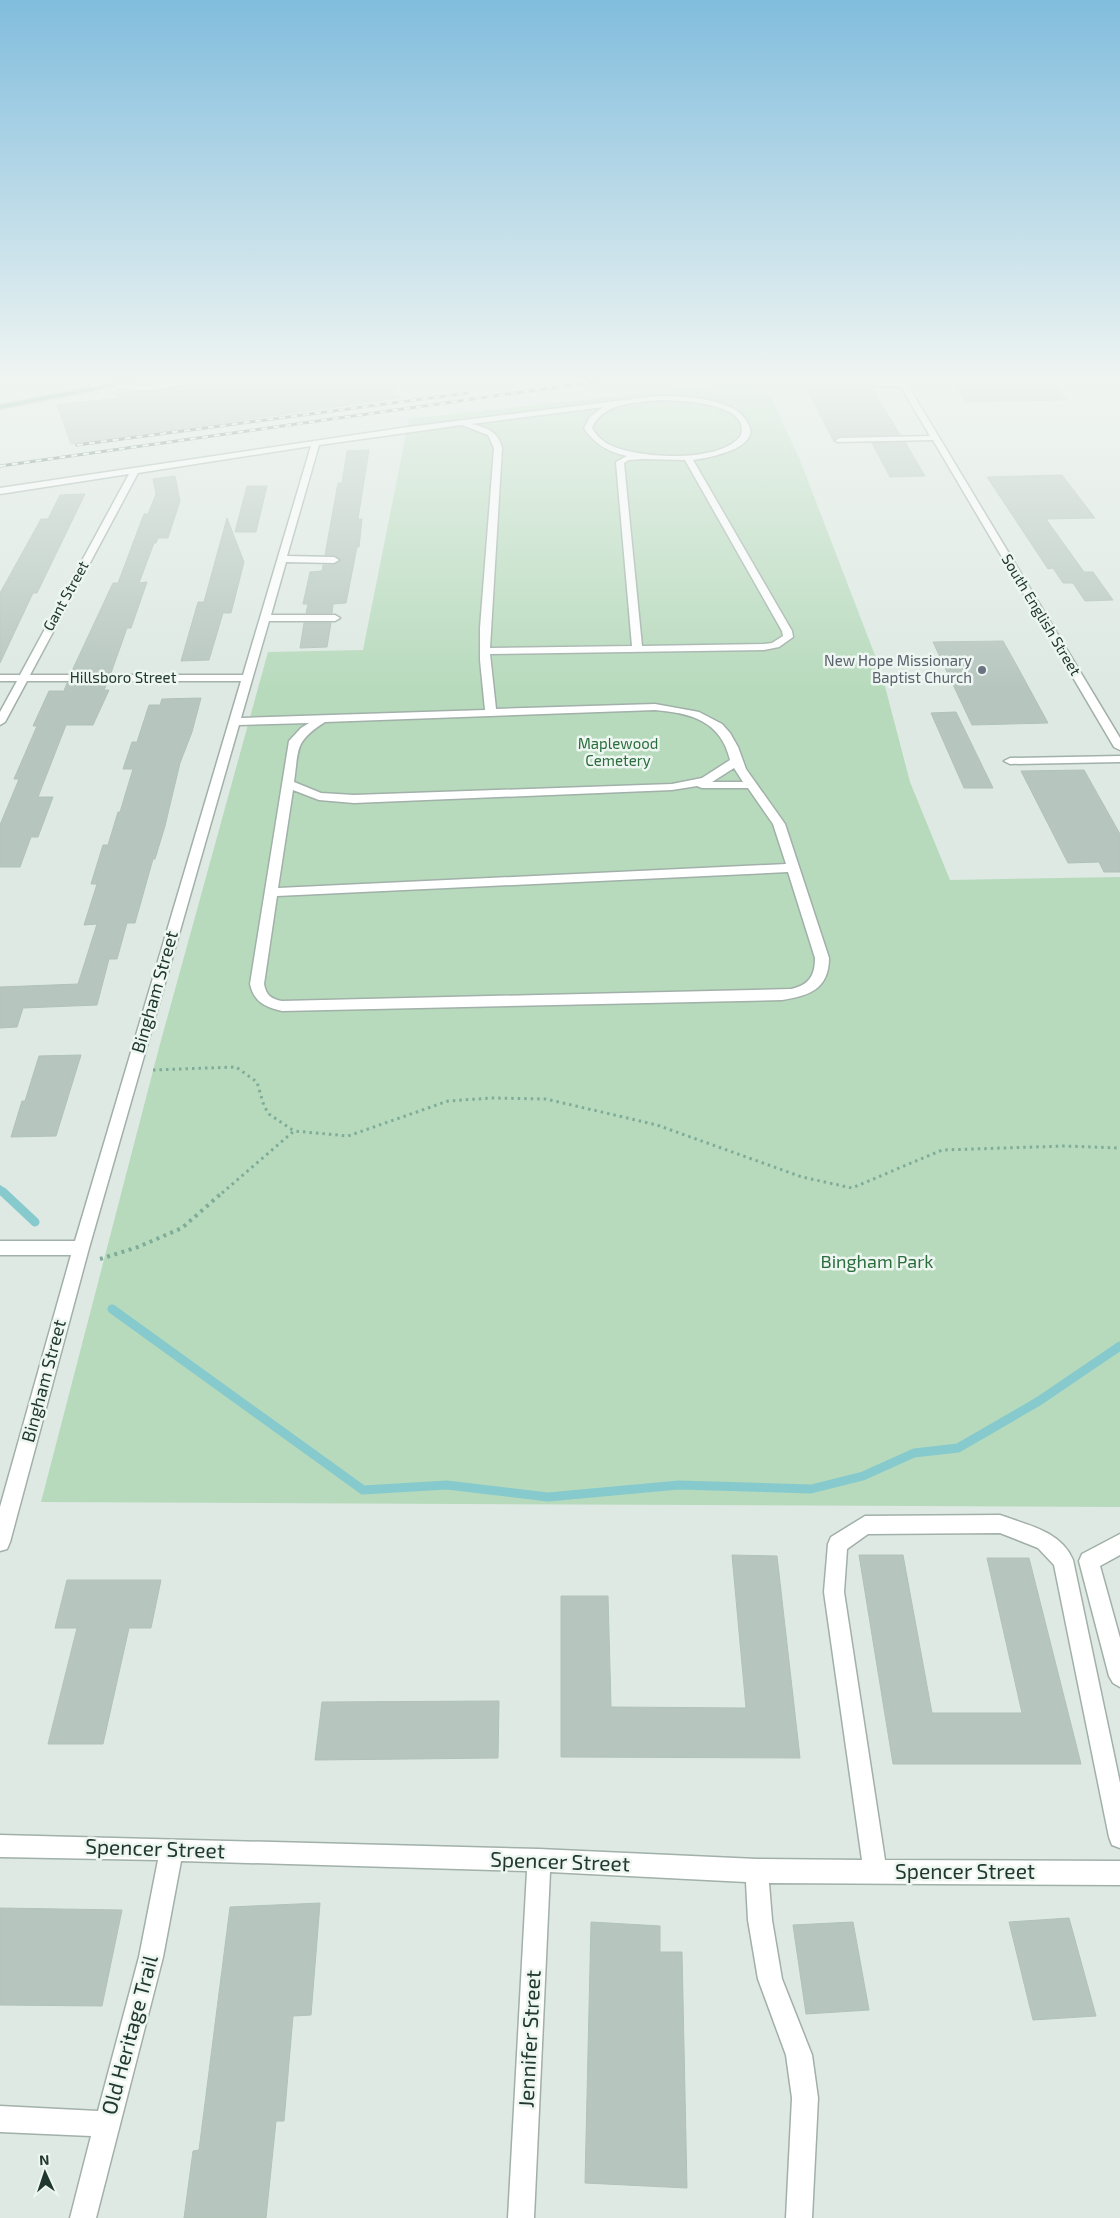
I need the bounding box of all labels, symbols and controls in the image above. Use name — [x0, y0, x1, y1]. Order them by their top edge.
street label: South English Street — [999, 551, 1085, 679]
street label: Gant Street — [39, 557, 92, 634]
place label: New Hope Missionary Baptist Church — [824, 651, 972, 686]
marker: New Hope Missionary Baptist Church — [976, 664, 988, 676]
street label: Hillsboro Street — [70, 668, 177, 686]
park label: Maplewood Cemetery — [578, 734, 658, 769]
street label: Bingham Street — [126, 928, 182, 1055]
park label: Bingham Park — [820, 1250, 934, 1272]
street label: Bingham Street — [16, 1317, 70, 1445]
street label: Spencer Street — [85, 1833, 225, 1862]
street label: Spencer Street — [490, 1846, 630, 1875]
street label: Spencer Street — [895, 1858, 1035, 1883]
street label: Old Heritage Trail — [95, 1951, 162, 2117]
street label: Jennifer Street — [512, 1969, 545, 2109]
north arrow — [20, 2148, 70, 2198]
text: N — [39, 2151, 50, 2168]

